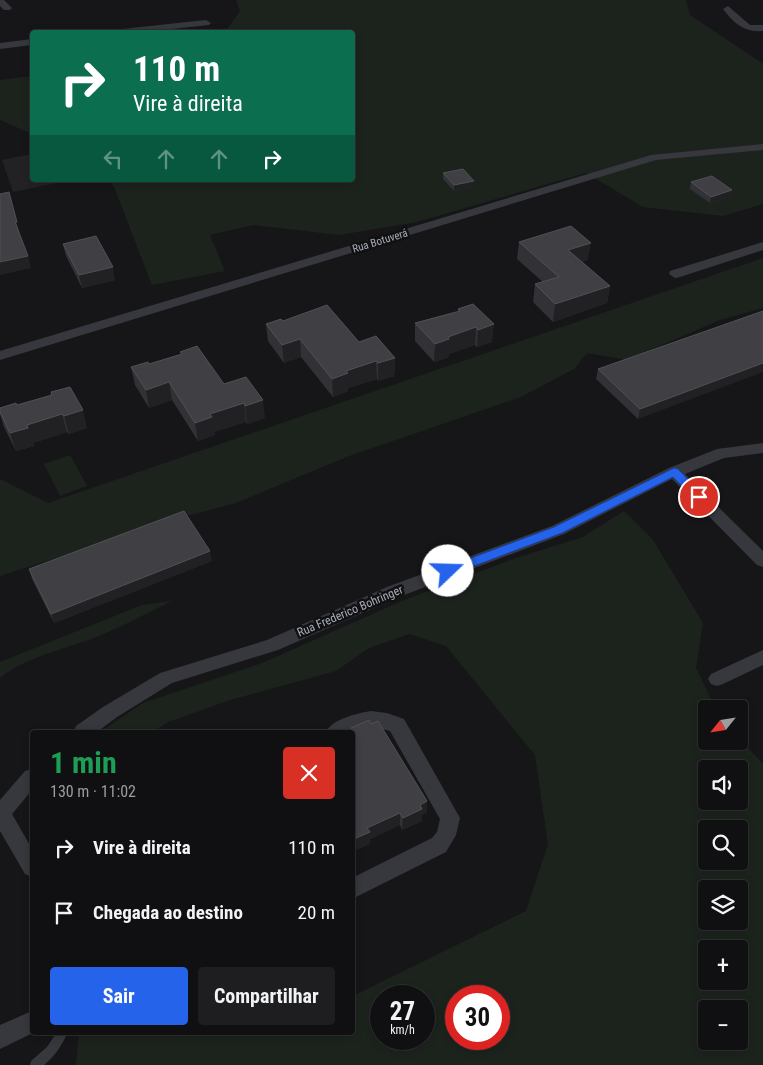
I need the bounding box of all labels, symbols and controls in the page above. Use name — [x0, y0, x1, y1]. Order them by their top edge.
text: 110 m — [133, 49, 220, 90]
icon: right — [50, 50, 115, 115]
text: Vire à direita — [133, 91, 243, 116]
icon: left — [99, 145, 127, 173]
icon: ahead — [152, 145, 180, 173]
icon: ahead — [205, 145, 233, 173]
icon: right — [258, 145, 286, 173]
street label: Rua Botuverá — [351, 226, 409, 256]
pin — [678, 476, 720, 518]
icon: arrive — [685, 483, 713, 511]
position arrow — [421, 544, 473, 596]
street label: Rua Frederico Bohringer — [295, 582, 405, 640]
north arrow — [698, 700, 748, 750]
map controls — [698, 700, 748, 1050]
text: 1 min — [50, 745, 117, 780]
button: close — [283, 747, 335, 799]
button: sound — [698, 760, 748, 810]
text: 130 m · 11:02 — [50, 782, 136, 801]
button: search — [698, 820, 748, 870]
icon: right — [50, 834, 78, 862]
text: Vire à direita — [93, 836, 191, 859]
text: 110 m — [288, 836, 335, 859]
button: layers — [698, 880, 748, 930]
icon: arrive — [50, 899, 78, 927]
text: Chegada ao destino — [93, 901, 243, 924]
text: 20 m — [298, 901, 335, 924]
button: + — [698, 940, 748, 990]
button: Sair — [50, 967, 188, 1025]
button: Compartilhar — [198, 967, 335, 1025]
speed limit sign: 30 — [445, 985, 510, 1050]
text: 27 — [390, 997, 415, 1026]
button: − — [698, 1000, 748, 1050]
text: km/h — [390, 1023, 415, 1037]

